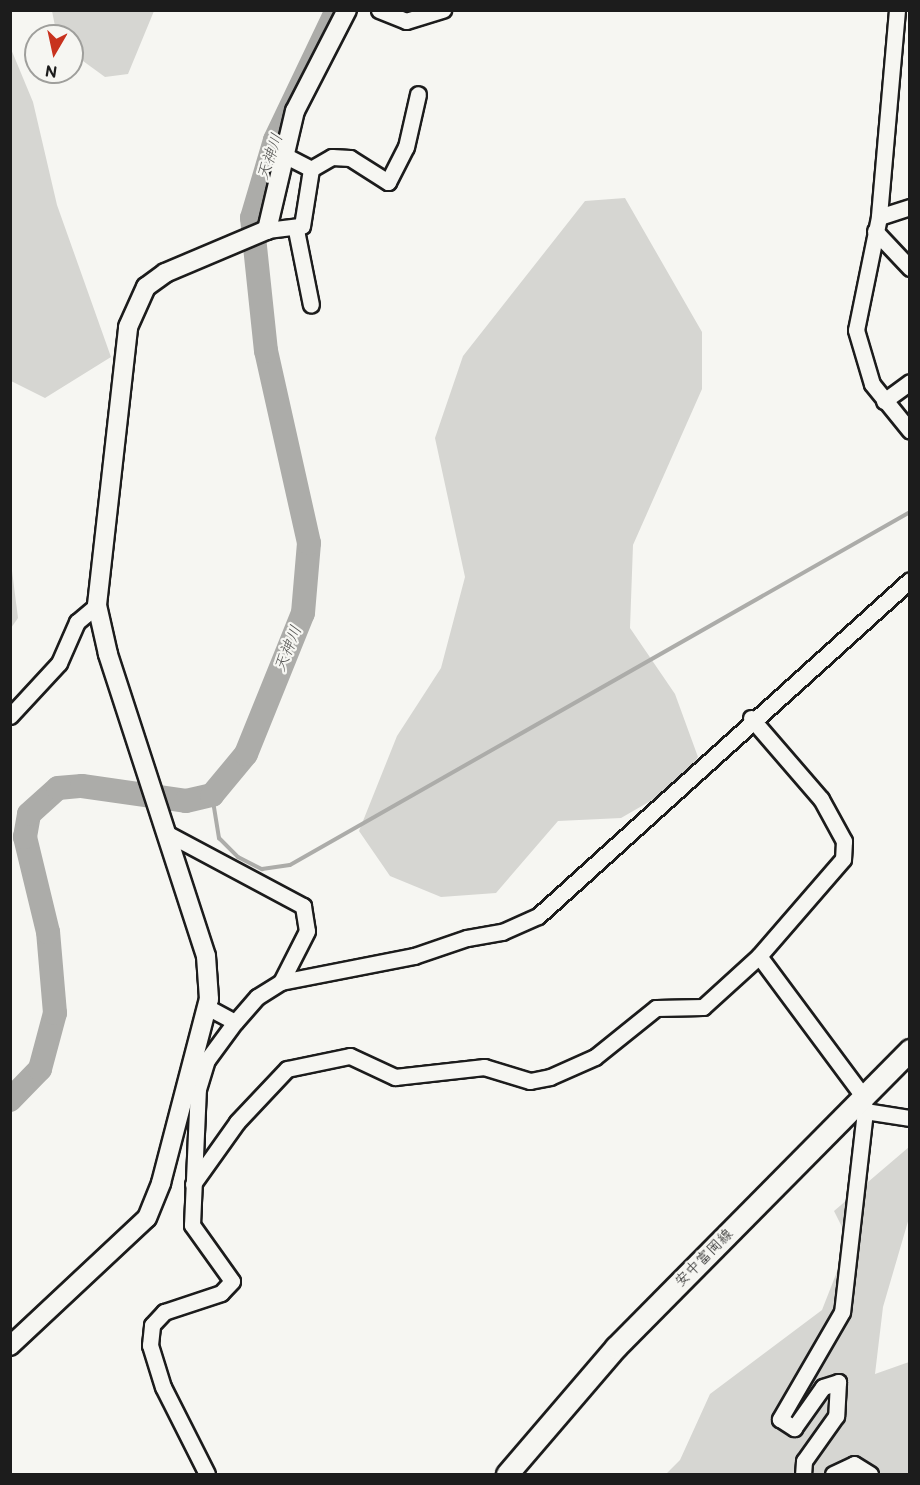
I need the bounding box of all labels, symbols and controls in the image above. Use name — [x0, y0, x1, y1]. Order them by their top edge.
north arrow — [24, 24, 84, 84]
text: N — [44, 60, 59, 81]
water label: 天神川 — [254, 131, 288, 183]
water label: 天神川 — [271, 623, 307, 675]
street label: 安中富岡線 — [671, 1225, 737, 1291]

